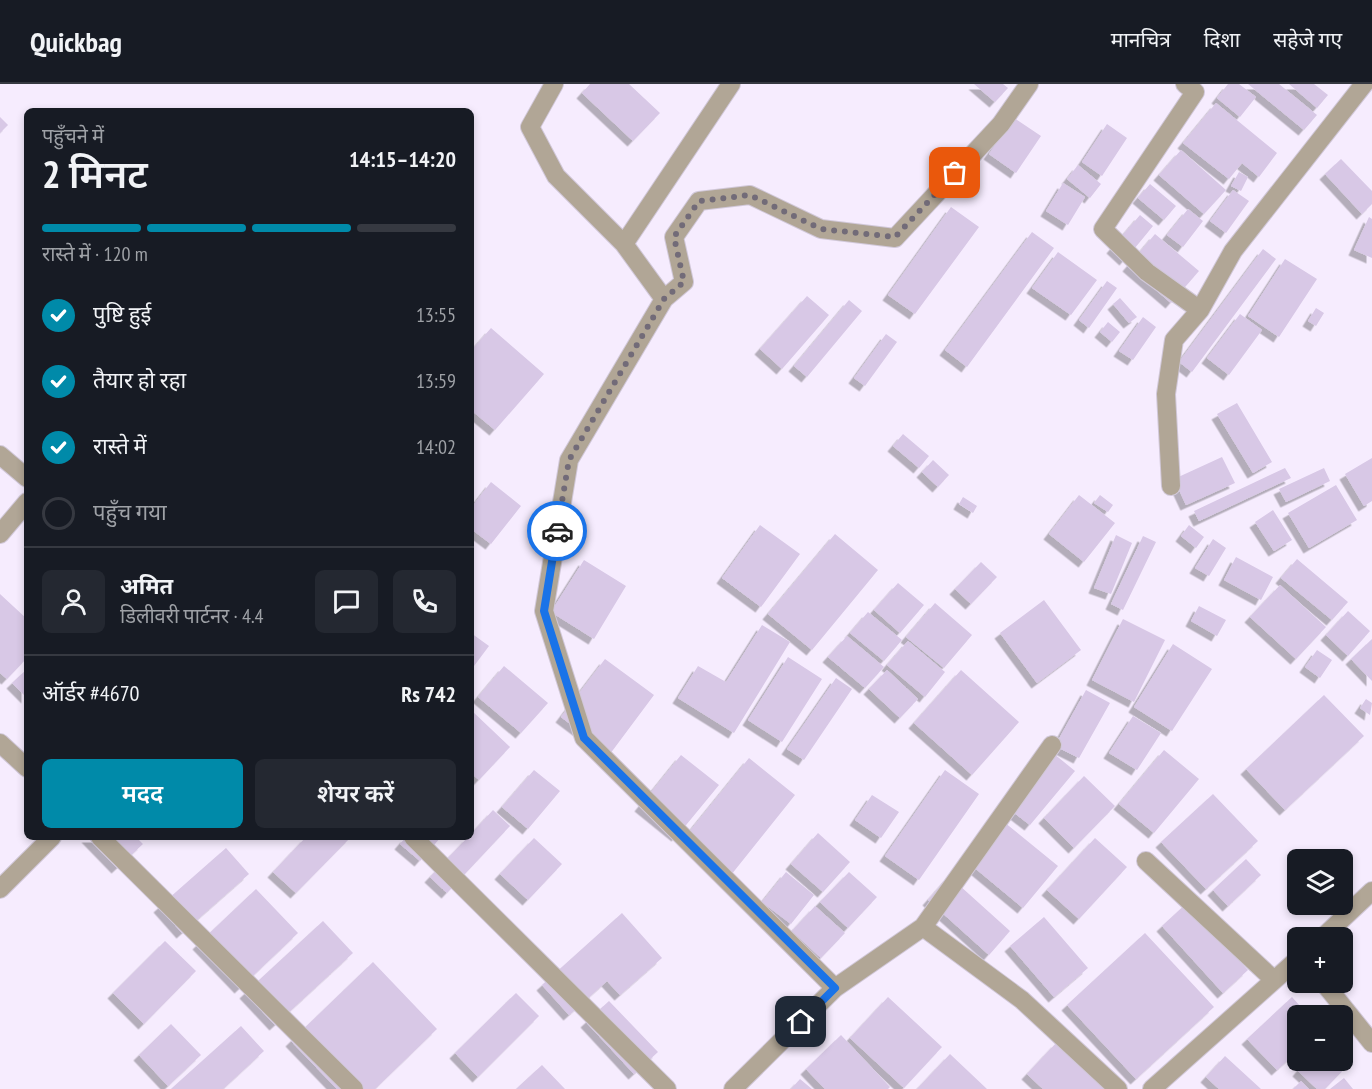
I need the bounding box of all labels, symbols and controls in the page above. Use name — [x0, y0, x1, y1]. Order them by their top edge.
text: Quickbag — [30, 23, 122, 60]
text: मानचित्र — [1111, 26, 1171, 53]
text: दिशा — [1204, 26, 1240, 53]
text: सहेजे गए — [1273, 26, 1342, 53]
text: पहुँचने में — [42, 123, 104, 149]
text: 14:15–14:20 — [349, 145, 456, 173]
pin — [929, 147, 980, 198]
text: 2 मिनट — [42, 148, 148, 199]
icon: bag — [938, 156, 971, 189]
text: रास्ते में · 120 m — [42, 241, 148, 267]
icon: check — [42, 299, 75, 332]
text: पुष्टि हुई — [93, 300, 151, 328]
text: 13:55 — [416, 302, 456, 328]
icon: check — [42, 365, 75, 398]
text: तैयार हो रहा — [93, 366, 186, 394]
text: 13:59 — [416, 368, 456, 394]
icon: check — [42, 431, 75, 464]
text: रास्ते में — [93, 432, 147, 460]
text: 14:02 — [416, 434, 456, 460]
text: पहुँच गया — [93, 498, 167, 526]
courier — [527, 501, 587, 561]
icon: car — [541, 515, 574, 548]
button: person — [42, 570, 105, 633]
button: chat — [315, 570, 378, 633]
button: phone — [393, 570, 456, 633]
text: अमित — [120, 572, 173, 600]
text: डिलीवरी पार्टनर · 4.4 — [120, 603, 264, 629]
text: ऑर्डर #4670 — [42, 679, 139, 707]
text: Rs 742 — [401, 680, 456, 708]
button: मदद — [42, 759, 243, 828]
button: शेयर करें — [255, 759, 456, 828]
map controls — [1287, 849, 1353, 1071]
button: layers — [1287, 849, 1353, 915]
button: + — [1287, 927, 1353, 993]
pin — [775, 996, 826, 1047]
icon: home — [784, 1005, 817, 1038]
button: − — [1287, 1005, 1353, 1071]

